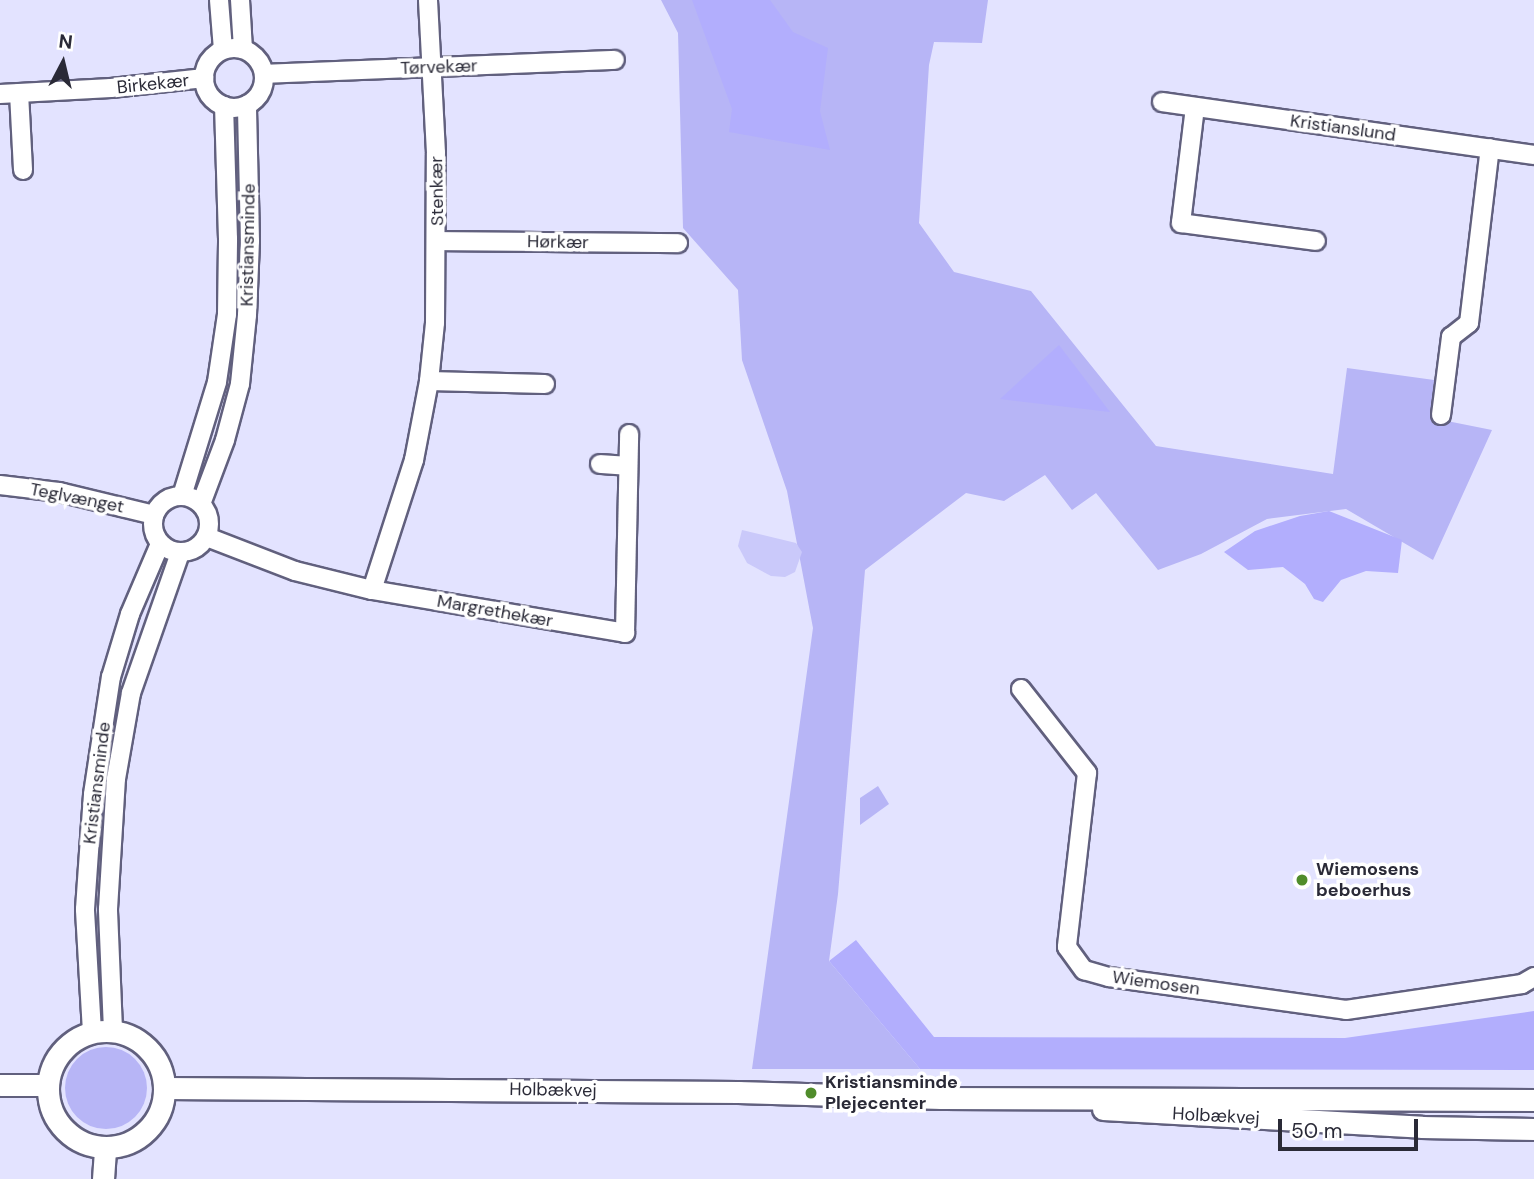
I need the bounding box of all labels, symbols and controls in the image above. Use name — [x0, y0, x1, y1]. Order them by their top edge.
north arrow — [28, 28, 98, 98]
text: N — [57, 28, 74, 55]
street label: Tørvekær — [400, 55, 478, 79]
street label: Birkekær — [116, 69, 190, 99]
street label: Kristianslund — [1289, 110, 1397, 146]
street label: Stenkær — [426, 156, 448, 226]
street label: Kristiansminde — [236, 183, 260, 307]
street label: Hørkær — [527, 231, 589, 253]
street label: Teglvænget — [28, 478, 126, 518]
street label: Margrethekær — [435, 590, 555, 632]
street label: Kristiansminde — [79, 721, 115, 845]
place label: Wiemosens beboerhus — [1316, 859, 1419, 902]
marker: Wiemosens beboerhus — [1294, 872, 1310, 888]
street label: Wiemosen — [1111, 966, 1201, 1000]
place label: Kristiansminde Plejecenter — [825, 1072, 958, 1114]
street label: Holbækvej — [509, 1078, 597, 1102]
marker: Kristiansminde Plejecenter — [803, 1085, 819, 1101]
street label: Holbækvej — [1172, 1103, 1260, 1129]
scale bar — [1282, 1106, 1422, 1150]
text: 50 m — [1291, 1117, 1342, 1145]

